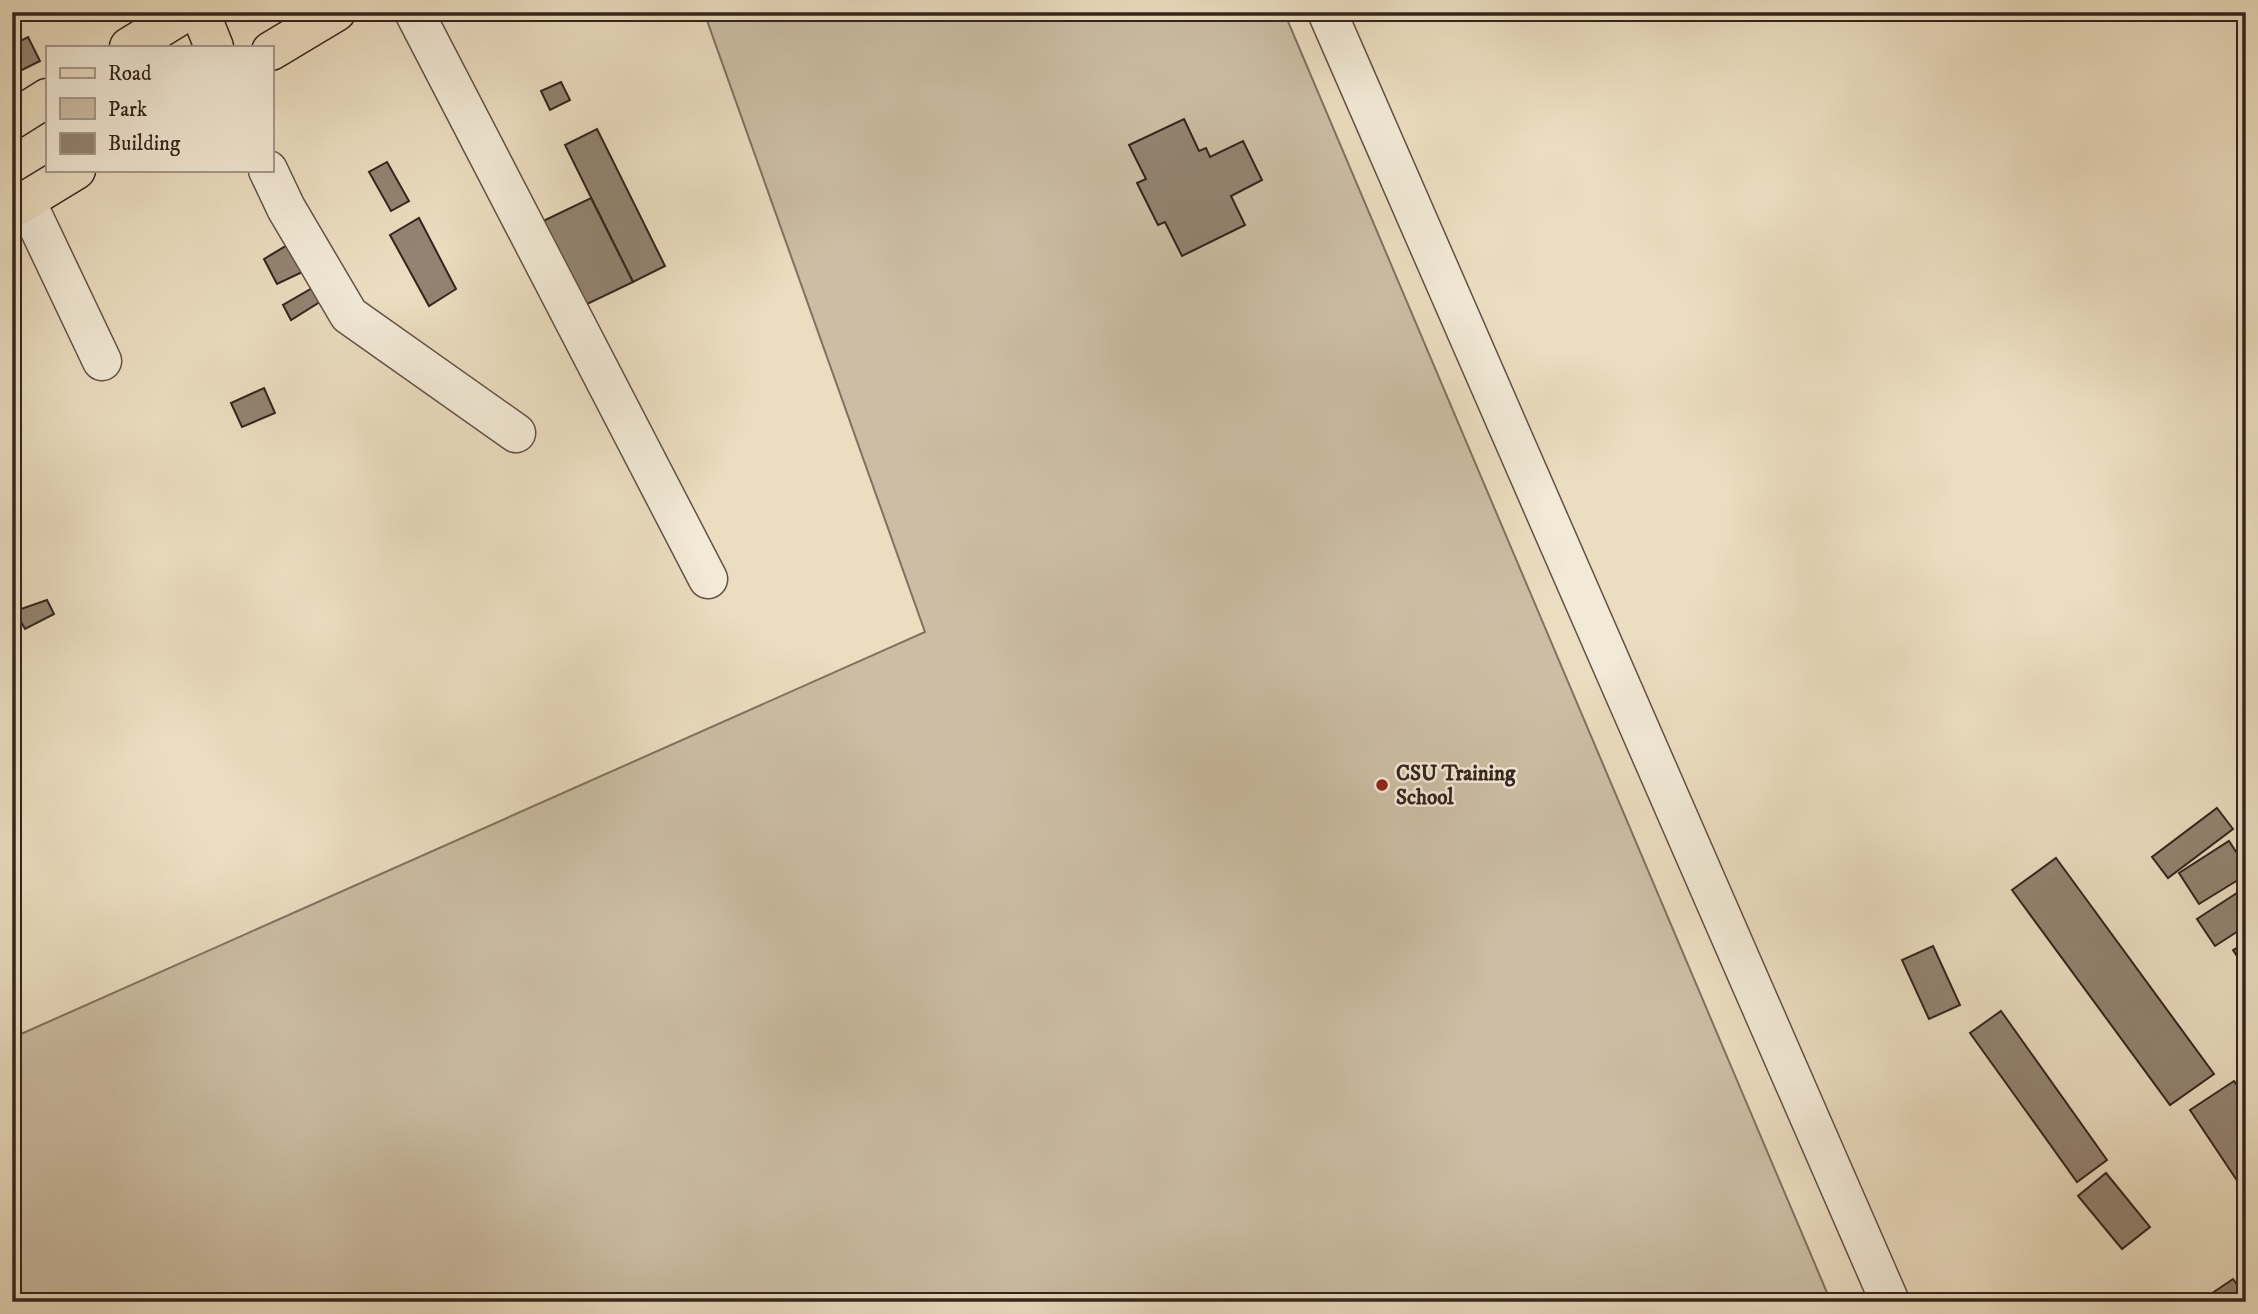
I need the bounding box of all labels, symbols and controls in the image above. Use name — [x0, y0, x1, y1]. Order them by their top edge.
legend — [46, 46, 273, 172]
text: Road — [108, 61, 152, 87]
text: Park — [108, 97, 148, 123]
text: Building — [108, 131, 181, 157]
place label: CSU Training School — [1396, 761, 1516, 811]
marker: CSU Training School — [1374, 777, 1390, 793]

